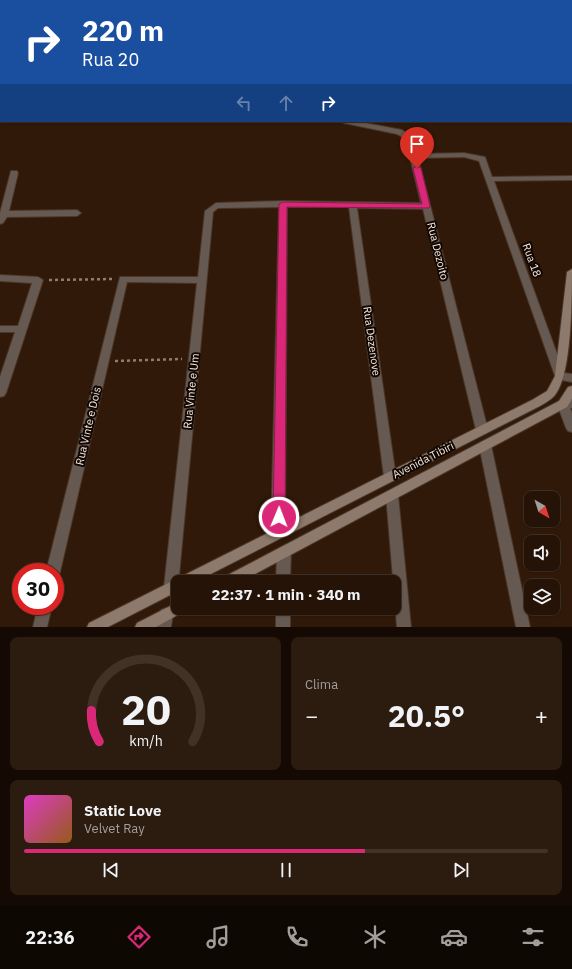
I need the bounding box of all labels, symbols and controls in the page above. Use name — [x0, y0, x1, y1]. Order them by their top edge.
text: 220 m — [82, 12, 164, 49]
icon: right — [16, 16, 68, 68]
text: Rua 20 — [82, 48, 139, 71]
icon: left — [233, 92, 255, 114]
icon: ahead — [275, 92, 297, 114]
icon: right — [317, 92, 339, 114]
pin — [400, 127, 434, 168]
icon: arrive — [406, 133, 428, 155]
street label: Rua Dezoito — [424, 221, 452, 281]
street label: Rua 18 — [519, 241, 545, 279]
street label: Rua Dezenove — [360, 305, 384, 377]
street label: Rua Vinte e Um — [180, 353, 202, 429]
street label: Rua Vinte e Dois — [72, 385, 104, 467]
street label: Avenida Tibiri — [390, 439, 456, 481]
north arrow — [524, 491, 560, 527]
map controls — [524, 491, 560, 615]
position arrow — [258, 496, 300, 538]
button: sound — [524, 535, 560, 571]
speed limit sign: 30 — [12, 563, 64, 615]
button: layers — [524, 579, 560, 615]
text: 22:37 · 1 min · 340 m — [212, 585, 360, 604]
text: Clima — [305, 676, 338, 693]
text: 20 — [121, 681, 170, 735]
text: 20.5° — [388, 696, 465, 735]
text: − — [305, 701, 318, 730]
text: + — [535, 701, 548, 730]
text: km/h — [129, 730, 162, 749]
text: Static Love — [84, 801, 161, 820]
text: Velvet Ray — [84, 820, 145, 837]
icon: previous — [100, 859, 122, 881]
icon: pause — [275, 859, 297, 881]
icon: next — [450, 859, 472, 881]
icon: directions — [125, 923, 153, 951]
icon: music — [204, 923, 232, 951]
icon: phone — [283, 923, 311, 951]
icon: climate — [361, 923, 389, 951]
icon: car — [440, 923, 468, 951]
icon: filters — [519, 923, 547, 951]
text: 22:36 — [25, 926, 74, 949]

